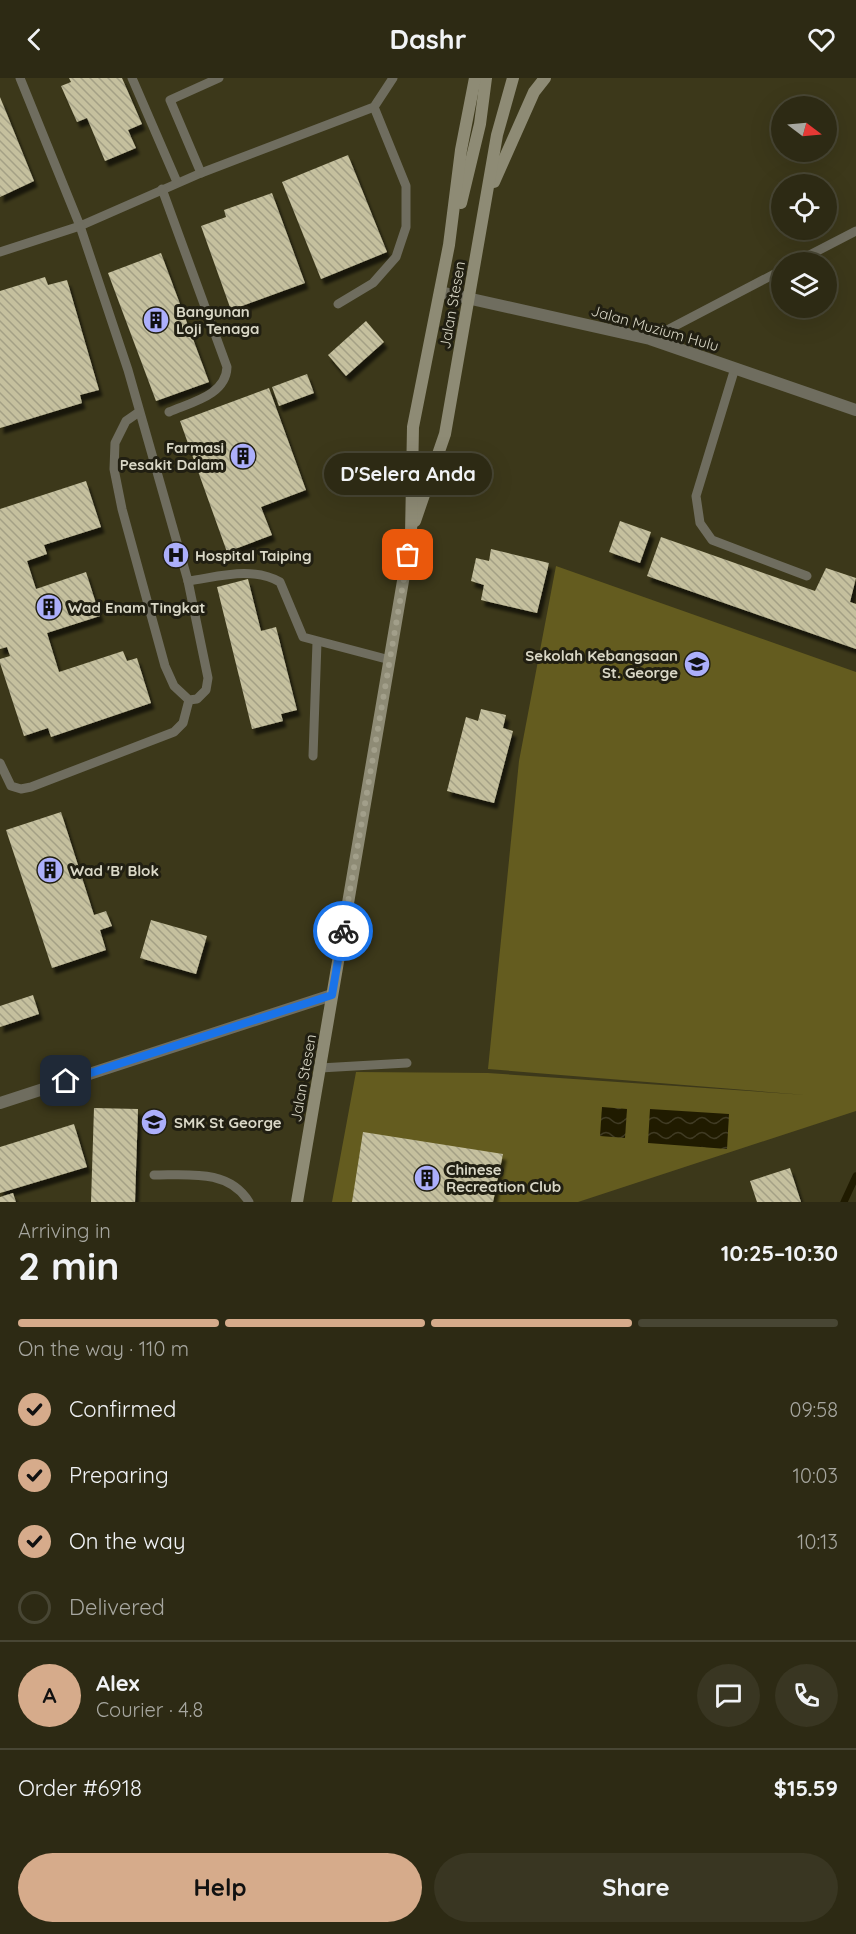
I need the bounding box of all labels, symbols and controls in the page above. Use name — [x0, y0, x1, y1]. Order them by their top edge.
text: Dashr — [390, 22, 466, 56]
icon: back — [18, 23, 51, 56]
icon: heart — [805, 23, 838, 56]
north arrow — [771, 96, 837, 162]
map controls — [771, 96, 837, 318]
button: locate — [771, 174, 837, 240]
button: layers — [771, 252, 837, 318]
street label: Jalan Stesen — [435, 259, 469, 351]
street label: Jalan Muzium Hulu — [589, 301, 721, 355]
place label: Bangunan Loji Tenaga — [176, 302, 259, 338]
building icon: Bangunan Loji Tenaga — [141, 305, 171, 335]
place label: Farmasi Pesakit Dalam — [120, 438, 224, 474]
building icon: Farmasi Pesakit Dalam — [228, 441, 258, 471]
callout: D'Selera Anda — [324, 453, 492, 495]
text: D'Selera Anda — [340, 461, 476, 486]
pin — [382, 529, 433, 580]
icon: bag — [391, 538, 424, 571]
hospital icon: Hospital Taiping — [161, 540, 191, 570]
place label: Hospital Taiping — [195, 546, 311, 565]
building icon: Wad Enam Tingkat — [34, 592, 64, 622]
place label: Wad Enam Tingkat — [68, 598, 206, 617]
place label: Sekolah Kebangsaan St. George — [525, 646, 678, 682]
school or university icon: Sekolah Kebangsaan St. George — [682, 649, 712, 679]
building icon: Wad 'B' Blok — [35, 855, 65, 885]
place label: Wad 'B' Blok — [70, 861, 159, 880]
courier — [313, 901, 373, 961]
icon: bike — [327, 915, 360, 948]
street label: Jalan Stesen — [286, 1032, 320, 1124]
pin — [40, 1055, 91, 1106]
icon: home — [49, 1064, 82, 1097]
school or university icon: SMK St George — [139, 1107, 169, 1137]
place label: SMK St George — [174, 1113, 282, 1132]
place label: Chinese Recreation Club — [446, 1160, 561, 1196]
building icon: Chinese Recreation Club — [412, 1163, 442, 1193]
text: Arriving in — [18, 1218, 111, 1243]
text: 10:25–10:30 — [721, 1239, 838, 1267]
text: 2 min — [18, 1241, 120, 1290]
text: On the way · 110 m — [18, 1336, 189, 1361]
icon: check — [18, 1393, 51, 1426]
text: Confirmed — [69, 1395, 176, 1423]
text: 09:58 — [790, 1397, 838, 1422]
icon: check — [18, 1459, 51, 1492]
text: Preparing — [69, 1461, 169, 1489]
text: 10:03 — [793, 1463, 838, 1488]
icon: check — [18, 1525, 51, 1558]
text: On the way — [69, 1527, 185, 1555]
text: 10:13 — [797, 1529, 838, 1554]
text: Delivered — [69, 1593, 165, 1621]
button: chat — [697, 1664, 760, 1727]
button: phone — [775, 1664, 838, 1727]
text: Alex — [96, 1669, 139, 1697]
text: A — [42, 1681, 57, 1709]
text: Courier · 4.8 — [96, 1697, 203, 1722]
text: Order #6918 — [18, 1774, 142, 1802]
text: $15.59 — [774, 1774, 838, 1802]
button: Help — [18, 1853, 422, 1922]
button: Share — [434, 1853, 838, 1922]

